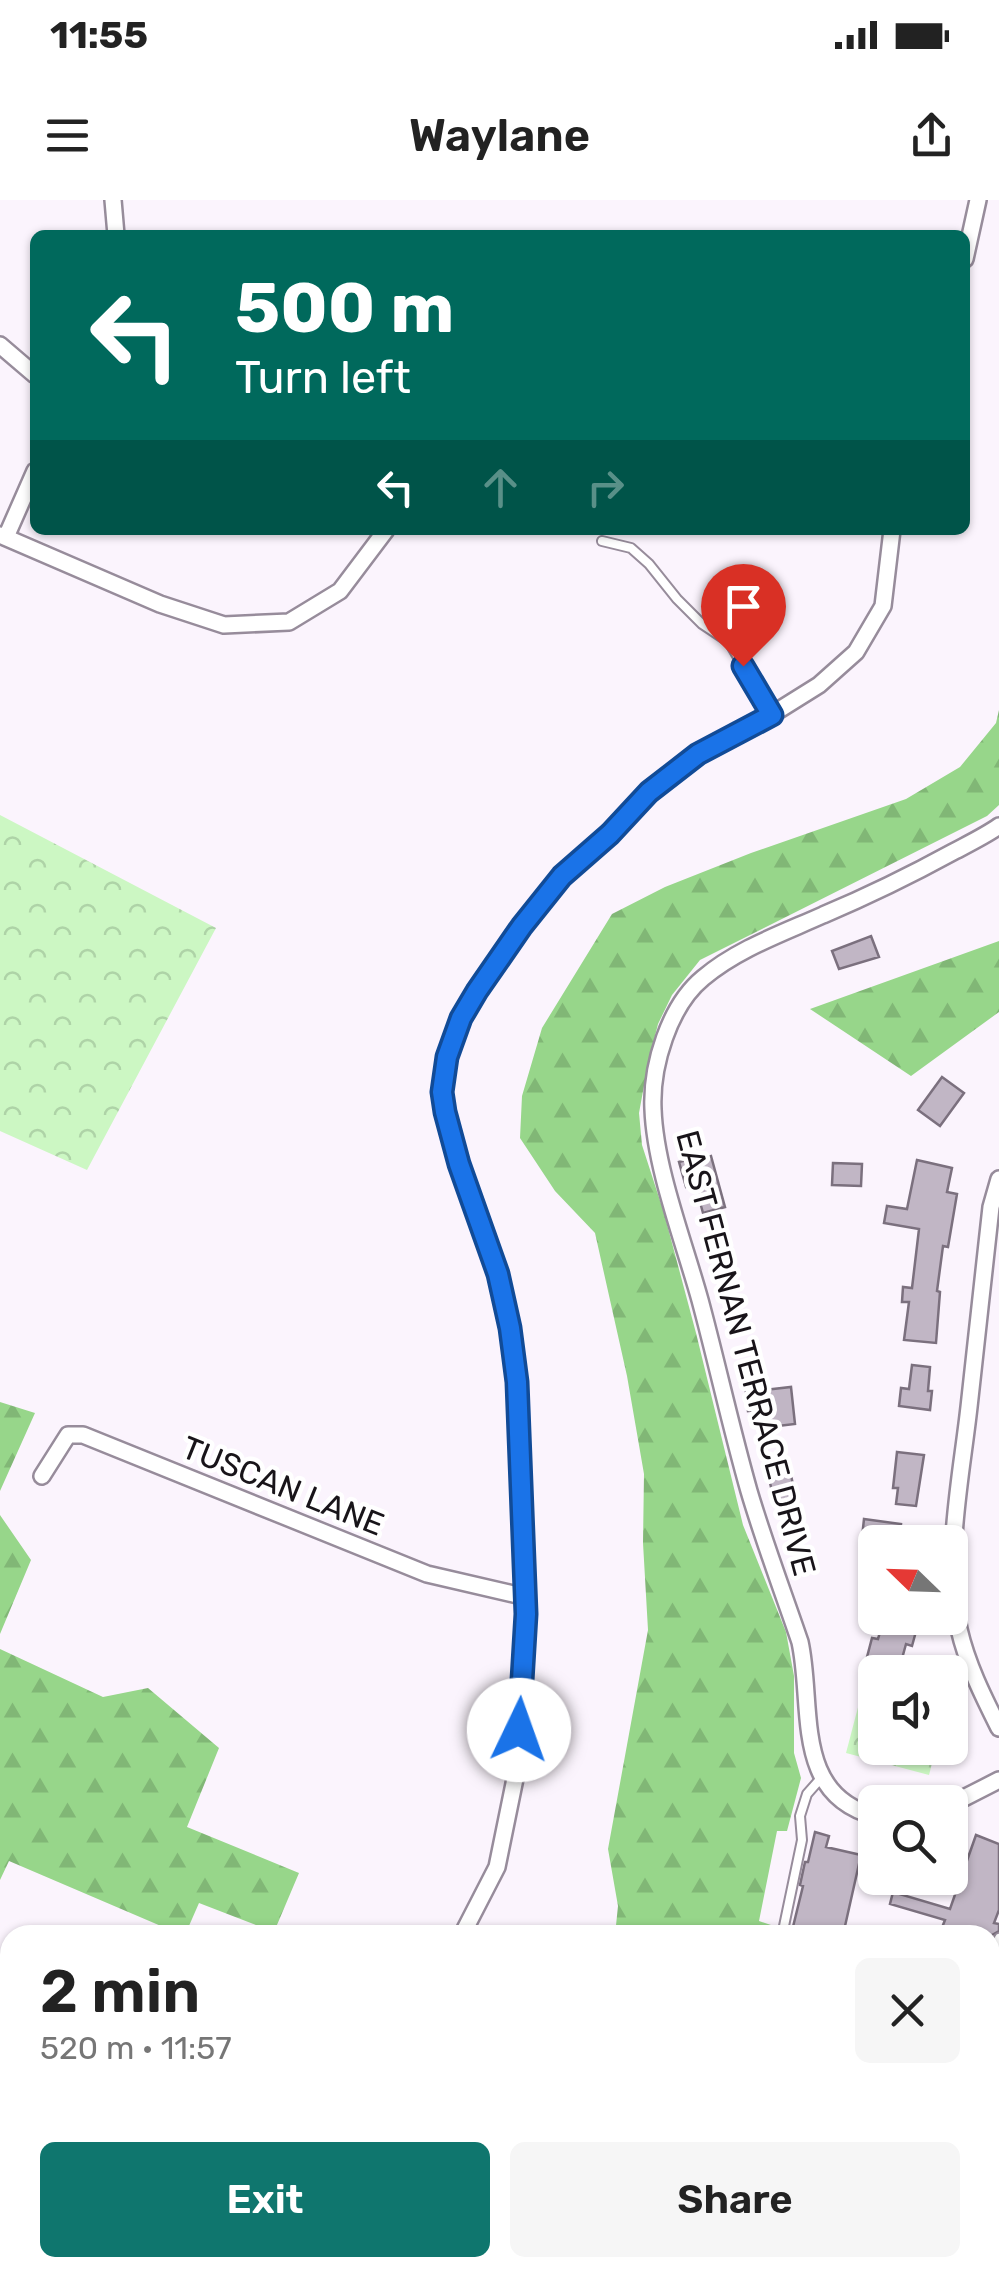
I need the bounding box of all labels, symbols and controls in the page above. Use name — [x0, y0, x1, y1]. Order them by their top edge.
text: 11:55 — [50, 12, 148, 58]
icon: menu — [40, 108, 95, 163]
icon: share — [904, 108, 959, 163]
text: Waylane — [409, 109, 590, 162]
text: 500 m — [235, 267, 454, 350]
icon: left — [70, 270, 200, 400]
text: Turn left — [235, 351, 411, 404]
icon: left — [368, 460, 423, 515]
icon: ahead — [473, 460, 528, 515]
icon: right — [578, 460, 633, 515]
pin — [701, 564, 786, 667]
icon: arrive — [716, 579, 771, 634]
street label: EAST FERNAN TERRACE DRIVE — [668, 1126, 824, 1580]
street label: TUSCAN LANE — [176, 1428, 390, 1544]
north arrow — [858, 1525, 968, 1635]
map controls — [858, 1525, 968, 1895]
button: sound — [858, 1655, 968, 1765]
position arrow — [467, 1678, 571, 1782]
button: search — [858, 1785, 968, 1895]
text: 2 min — [40, 1956, 200, 2027]
button: close — [855, 1958, 960, 2063]
text: 520 m · 11:57 — [40, 2029, 232, 2067]
button: Exit — [40, 2142, 490, 2257]
button: Share — [510, 2142, 960, 2257]

